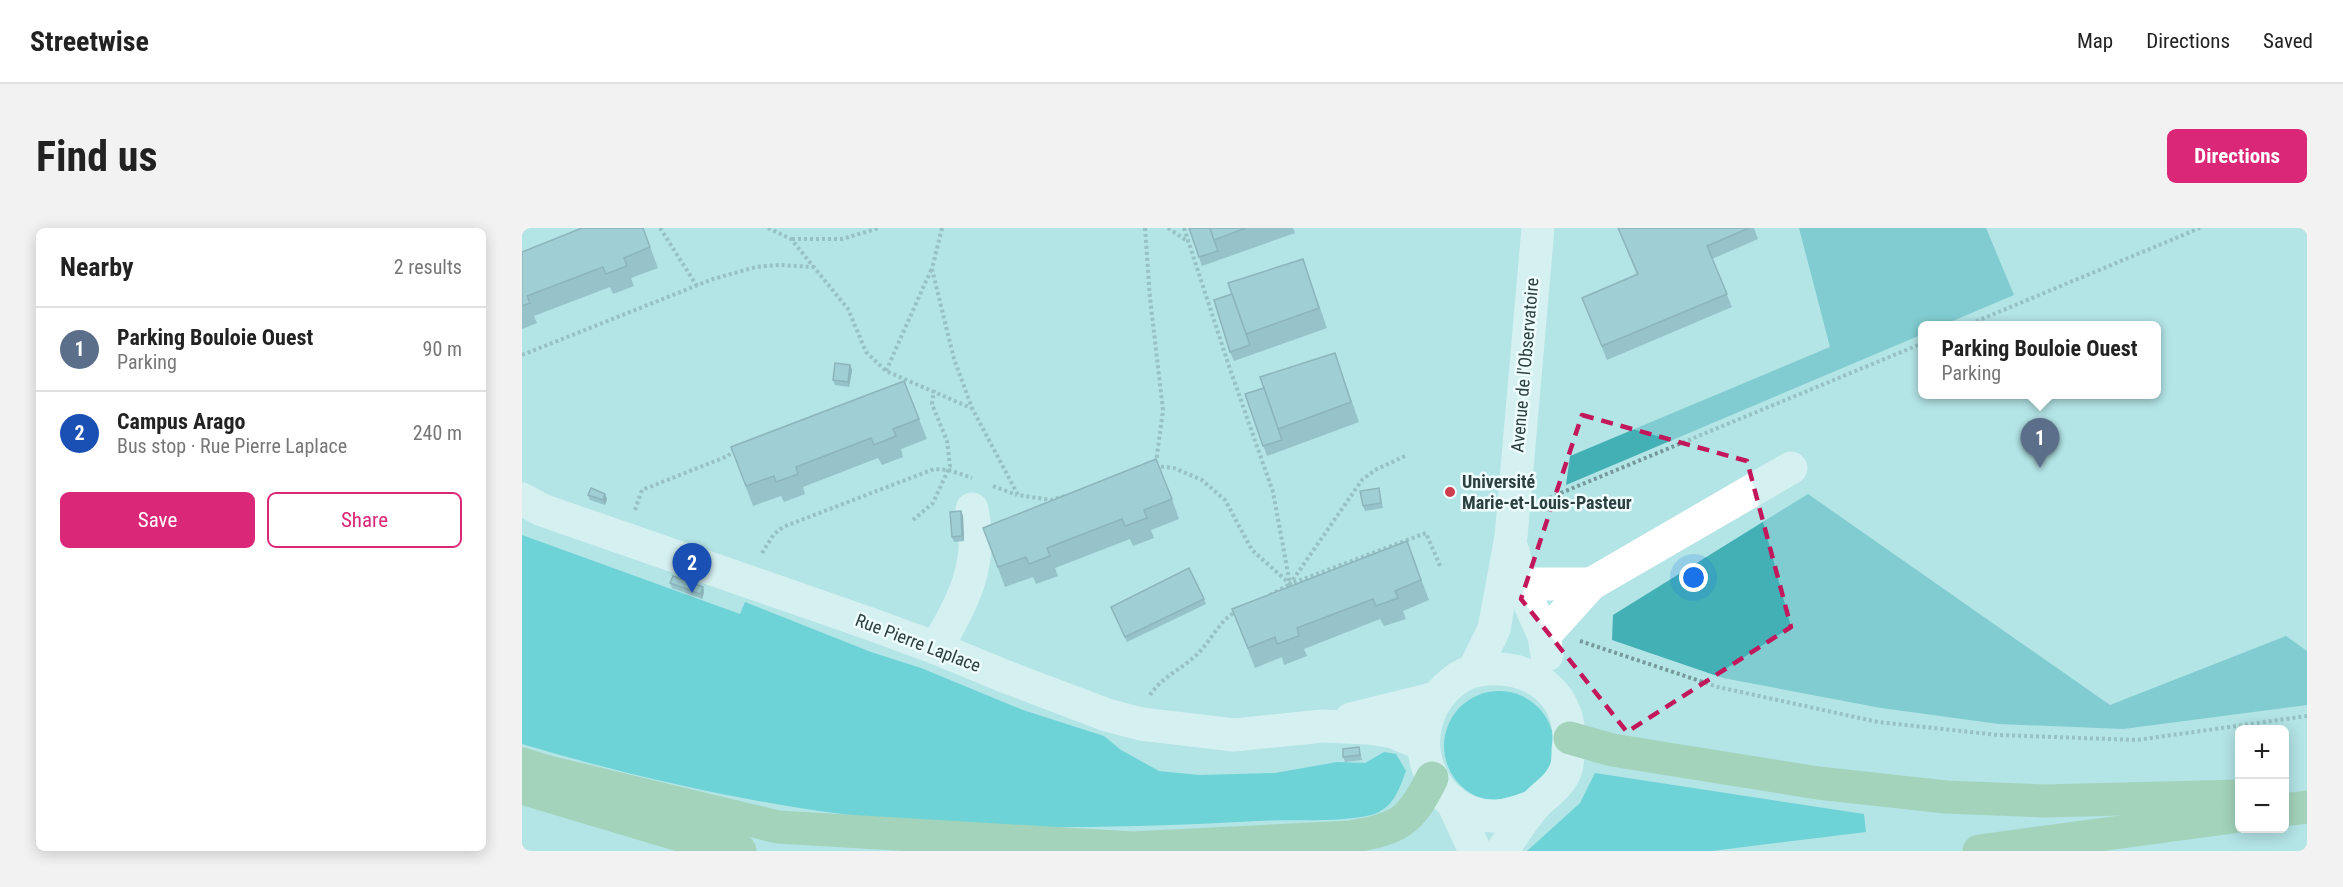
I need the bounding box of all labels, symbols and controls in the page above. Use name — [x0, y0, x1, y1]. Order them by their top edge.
text: Streetwise — [30, 25, 149, 58]
text: Map — [2077, 29, 2113, 53]
text: Directions — [2146, 29, 2230, 53]
text: Saved — [2263, 29, 2313, 53]
button: Directions — [2167, 129, 2307, 183]
text: Find us — [36, 132, 157, 181]
text: Nearby — [60, 252, 134, 282]
text: 2 results — [394, 255, 462, 279]
street label: Avenue de l'Observatoire — [1506, 277, 1543, 453]
popup — [1918, 321, 2161, 399]
text: Parking Bouloie Ouest — [117, 325, 313, 350]
text: Parking Bouloie Ouest — [1941, 336, 2138, 361]
text: 1 — [74, 337, 85, 361]
text: 90 m — [423, 337, 462, 361]
text: Parking — [117, 350, 177, 374]
text: Parking — [1941, 361, 2001, 385]
text: Campus Arago — [117, 409, 245, 434]
pin: 1 — [2020, 418, 2060, 468]
text: 2 — [74, 421, 85, 445]
text: 240 m — [413, 421, 462, 445]
text: Bus stop · Rue Pierre Laplace — [117, 434, 347, 458]
place label: Université Marie-et-Louis-Pasteur — [1462, 471, 1632, 513]
marker: Université Marie-et-Louis-Pasteur — [1443, 485, 1457, 499]
button: Save — [60, 492, 255, 548]
button: Share — [267, 492, 462, 548]
pin: 2 — [672, 544, 712, 593]
your location — [1679, 563, 1708, 592]
street label: Rue Pierre Laplace — [853, 609, 984, 676]
map controls — [2235, 725, 2289, 833]
button: + — [2235, 725, 2289, 779]
button: − — [2235, 779, 2289, 833]

